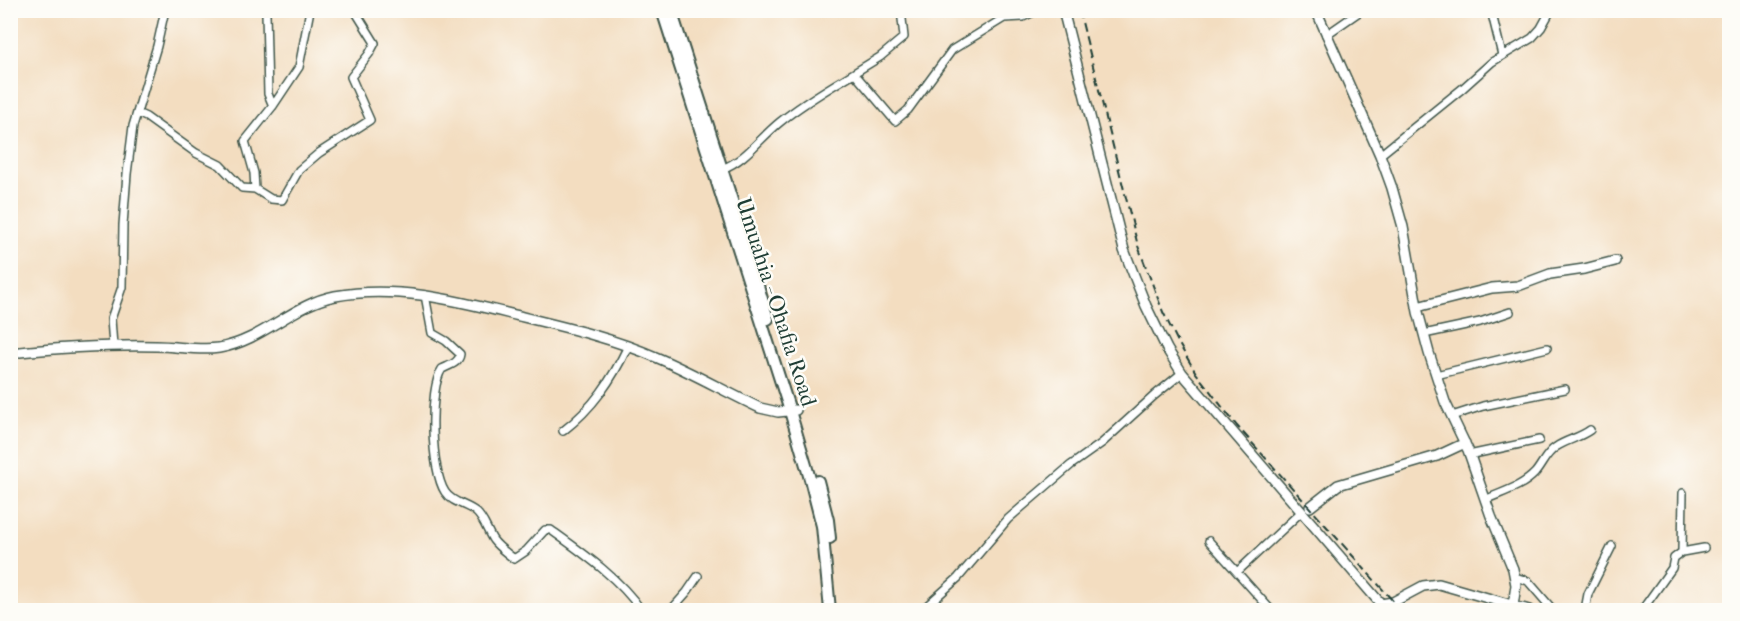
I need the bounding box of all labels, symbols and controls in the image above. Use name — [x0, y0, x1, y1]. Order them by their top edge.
street label: Umuahia - Ohafia Road — [730, 194, 822, 411]

